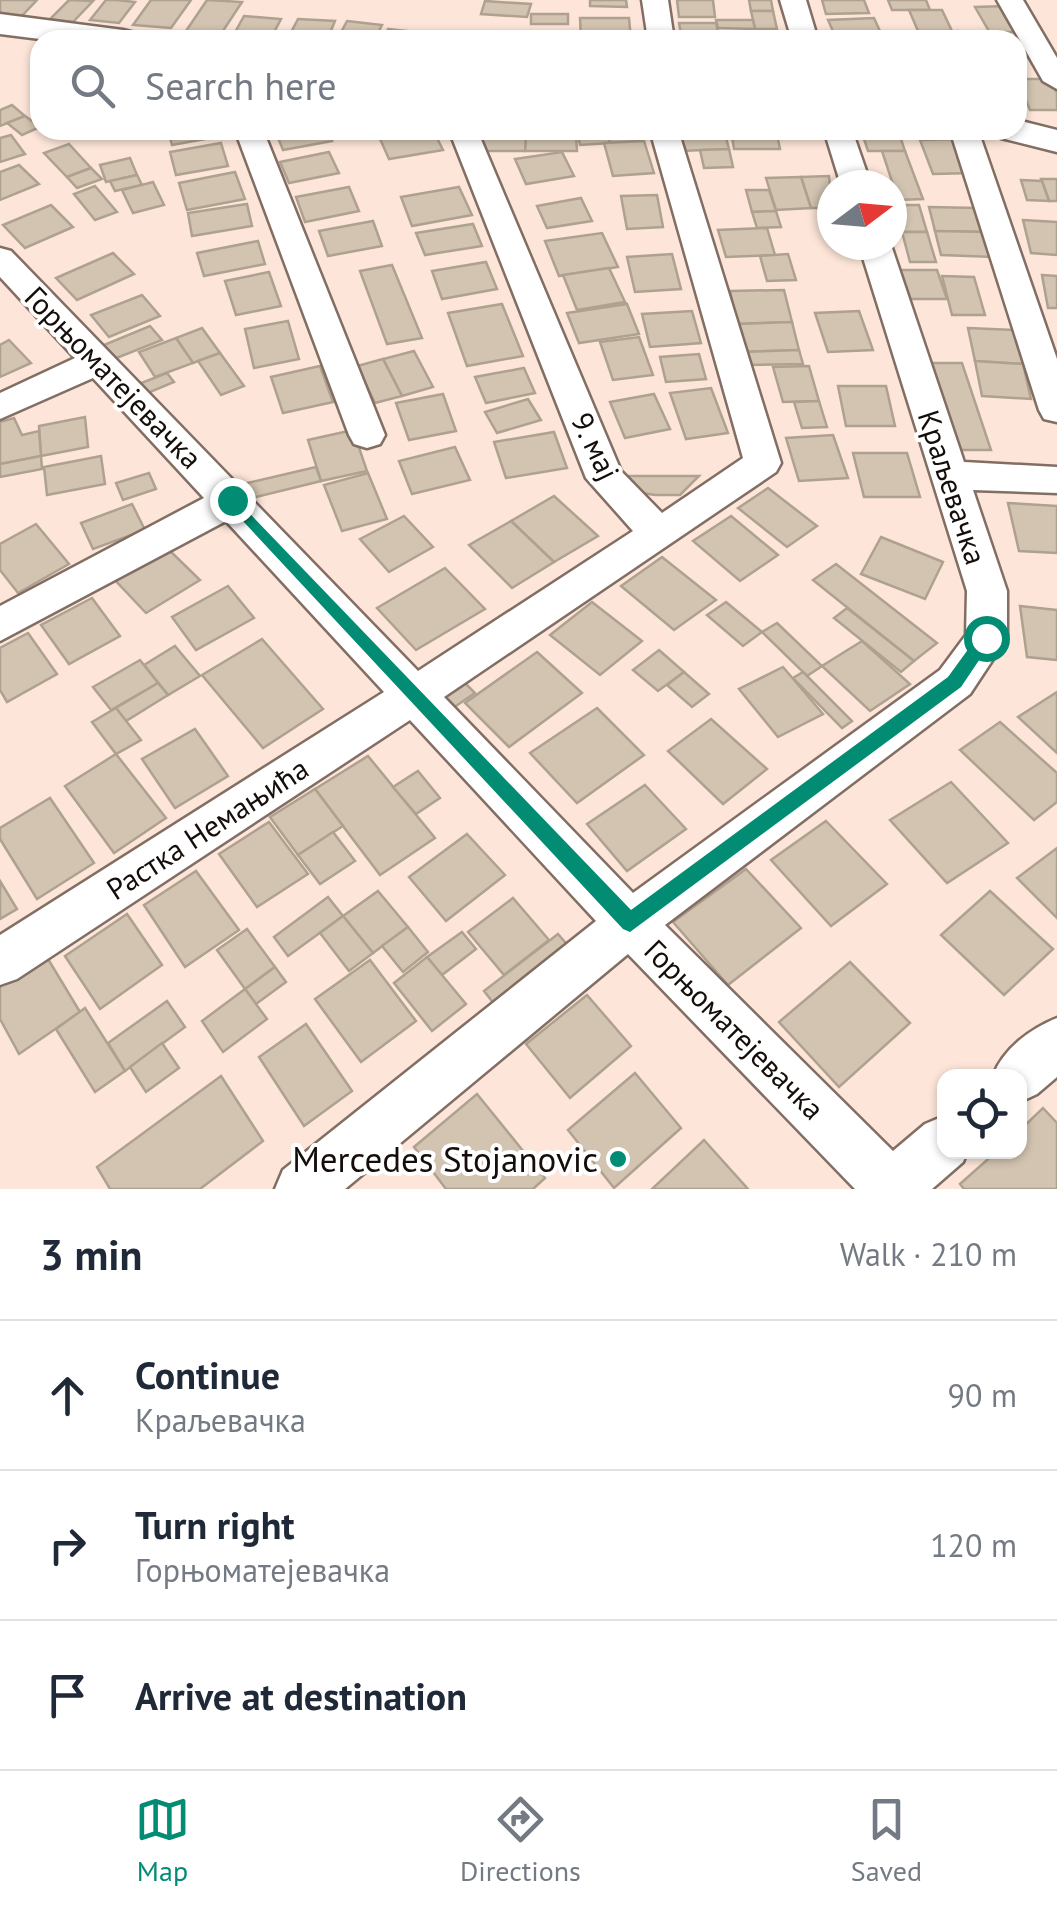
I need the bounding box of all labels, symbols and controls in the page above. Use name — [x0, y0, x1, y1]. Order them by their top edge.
search box — [30, 30, 1027, 140]
icon: search — [65, 58, 120, 113]
text: Search here — [145, 61, 337, 110]
north arrow — [817, 170, 907, 260]
street label: Горњоматејевачка — [17, 277, 211, 477]
street label: Краљевачка — [910, 405, 996, 569]
street label: 9. мај — [563, 406, 629, 486]
route end — [210, 478, 256, 524]
route start — [964, 616, 1010, 662]
street label: Растка Немањића — [99, 748, 315, 908]
street label: Горњоматејевачка — [637, 931, 833, 1127]
map controls — [937, 1069, 1027, 1159]
button: locate — [937, 1069, 1027, 1159]
place label: Mercedes Stojanovic — [292, 1136, 598, 1182]
marker: Mercedes Stojanovic — [607, 1148, 629, 1170]
text: 3 min — [40, 1227, 142, 1282]
text: Walk · 210 m — [840, 1233, 1017, 1275]
text: Continue — [135, 1350, 280, 1399]
icon: ahead — [40, 1368, 95, 1423]
text: 90 m — [948, 1374, 1017, 1416]
text: Краљевачка — [135, 1399, 306, 1441]
text: Turn right — [135, 1500, 295, 1549]
icon: right — [40, 1518, 95, 1573]
text: 120 m — [930, 1524, 1017, 1566]
text: Горњоматејевачка — [135, 1549, 390, 1591]
icon: arrive — [40, 1668, 95, 1723]
text: Arrive at destination — [135, 1671, 467, 1720]
tab: Map — [135, 1792, 190, 1889]
tab: Directions — [460, 1792, 581, 1889]
tab: Saved — [851, 1792, 922, 1889]

